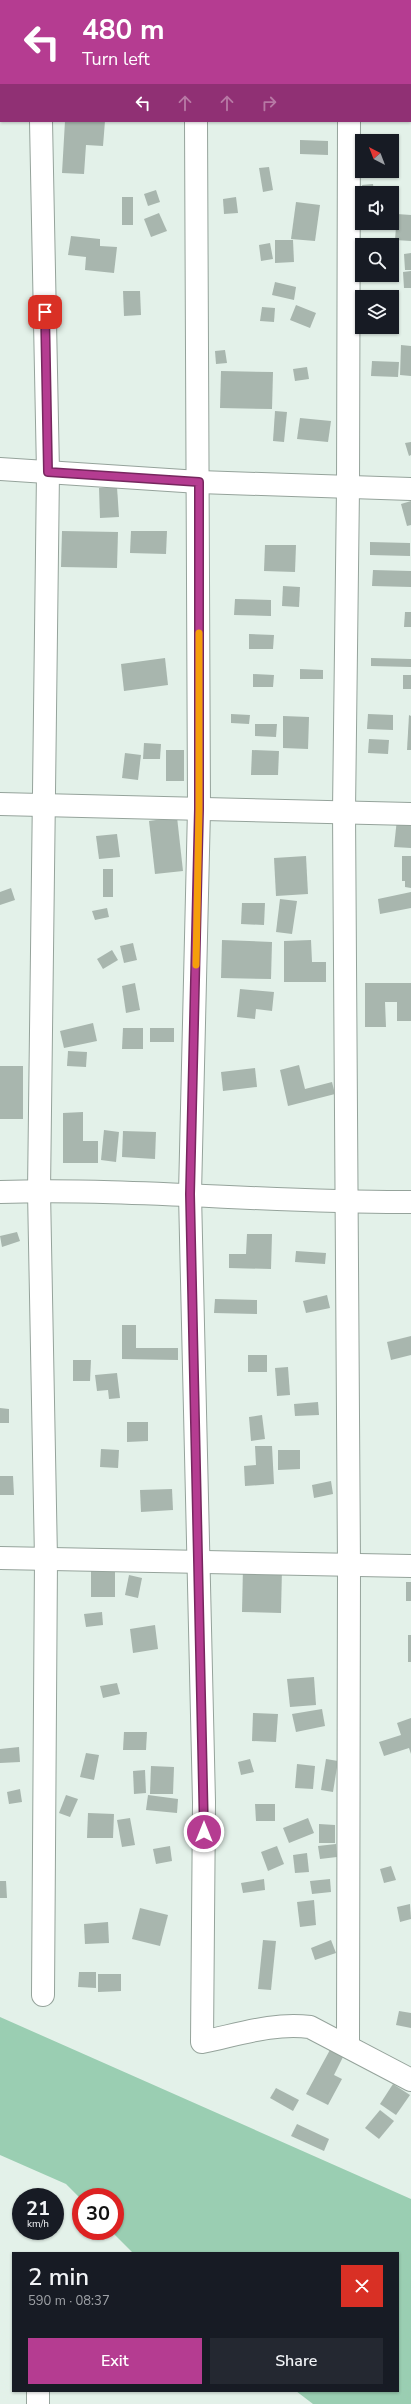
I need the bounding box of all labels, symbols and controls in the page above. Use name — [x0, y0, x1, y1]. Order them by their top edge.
text: 480 m — [82, 11, 165, 49]
icon: left — [16, 16, 68, 68]
text: Turn left — [82, 47, 150, 71]
icon: left — [132, 92, 154, 114]
icon: ahead — [174, 92, 196, 114]
icon: ahead — [216, 92, 238, 114]
icon: right — [258, 92, 280, 114]
north arrow — [355, 134, 399, 178]
map controls — [355, 134, 399, 334]
button: sound — [355, 186, 399, 230]
button: search — [355, 238, 399, 282]
button: layers — [355, 290, 399, 334]
pin — [28, 295, 62, 329]
icon: arrive — [34, 301, 56, 323]
position arrow — [183, 1811, 225, 1853]
speed limit sign: 30 — [72, 2188, 124, 2240]
text: 21 — [26, 2195, 50, 2222]
text: km/h — [27, 2217, 49, 2231]
text: 2 min — [28, 2261, 89, 2293]
button: close — [341, 2265, 383, 2307]
text: 590 m · 08:37 — [28, 2292, 110, 2310]
button: Exit — [28, 2338, 202, 2384]
button: Share — [210, 2338, 383, 2384]

